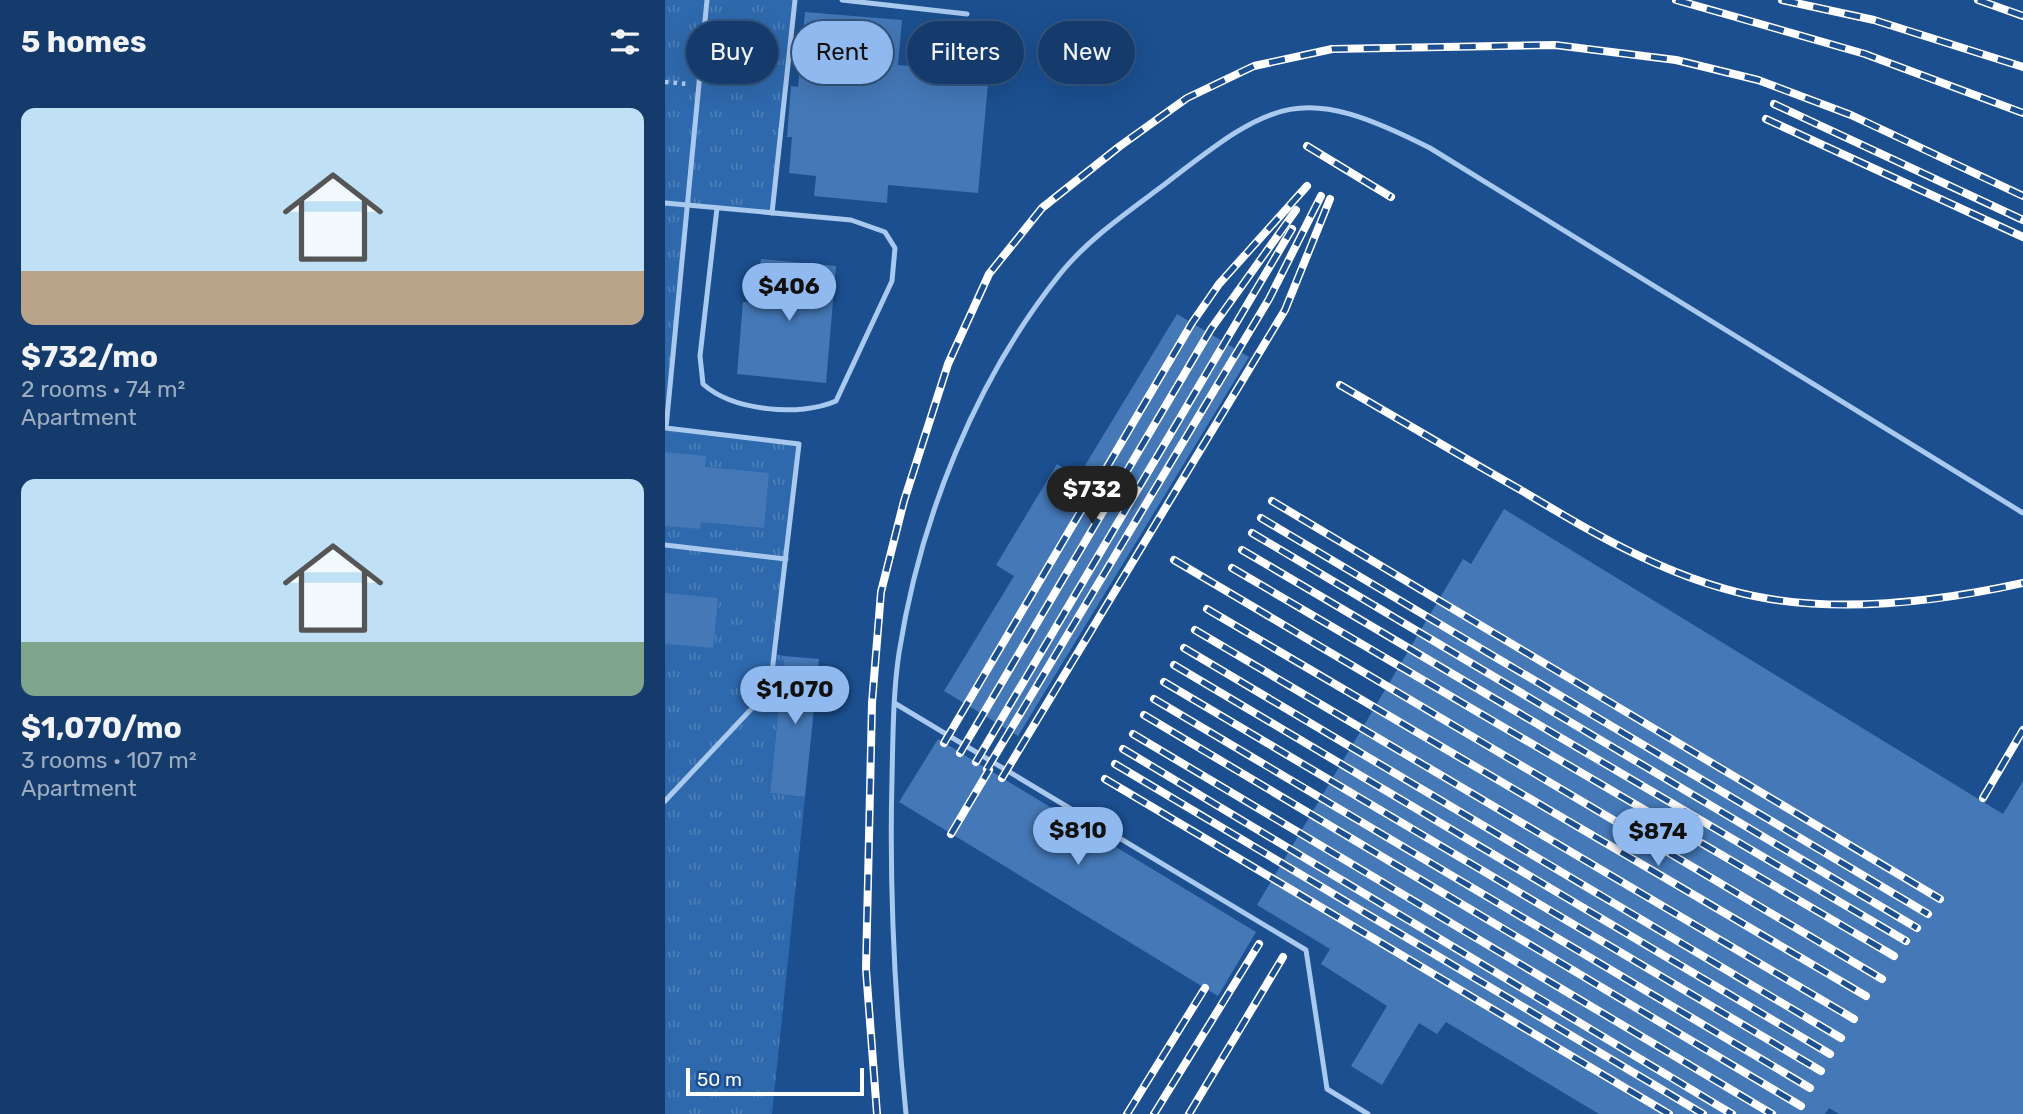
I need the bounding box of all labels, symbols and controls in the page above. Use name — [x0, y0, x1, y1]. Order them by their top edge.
chip: Buy — [686, 21, 778, 84]
chip: Rent — [792, 21, 893, 84]
chip: Filters — [907, 21, 1024, 84]
chip: New — [1038, 21, 1135, 84]
icon: filters — [606, 23, 644, 61]
text: 5 homes — [21, 24, 147, 60]
icon: home — [270, 154, 396, 280]
pin: $406 — [748, 264, 830, 323]
text: $406 — [758, 272, 820, 300]
text: $732/mo — [21, 339, 158, 375]
text: 2 rooms · 74 m² — [21, 375, 185, 403]
text: Apartment — [21, 403, 137, 431]
pin: $732 — [1051, 466, 1133, 526]
text: $732 — [1063, 475, 1121, 503]
icon: home — [270, 525, 396, 651]
pin: $1,070 — [738, 666, 852, 726]
text: $1,070 — [756, 675, 834, 703]
text: $1,070/mo — [21, 710, 182, 746]
text: 3 rooms · 107 m² — [21, 746, 197, 774]
text: Apartment — [21, 774, 137, 802]
pin: $810 — [1037, 808, 1119, 867]
pin: $874 — [1617, 808, 1699, 868]
text: $810 — [1049, 816, 1107, 844]
text: $874 — [1628, 817, 1688, 845]
scale bar — [686, 1065, 865, 1097]
text: 50 m — [697, 1068, 742, 1091]

